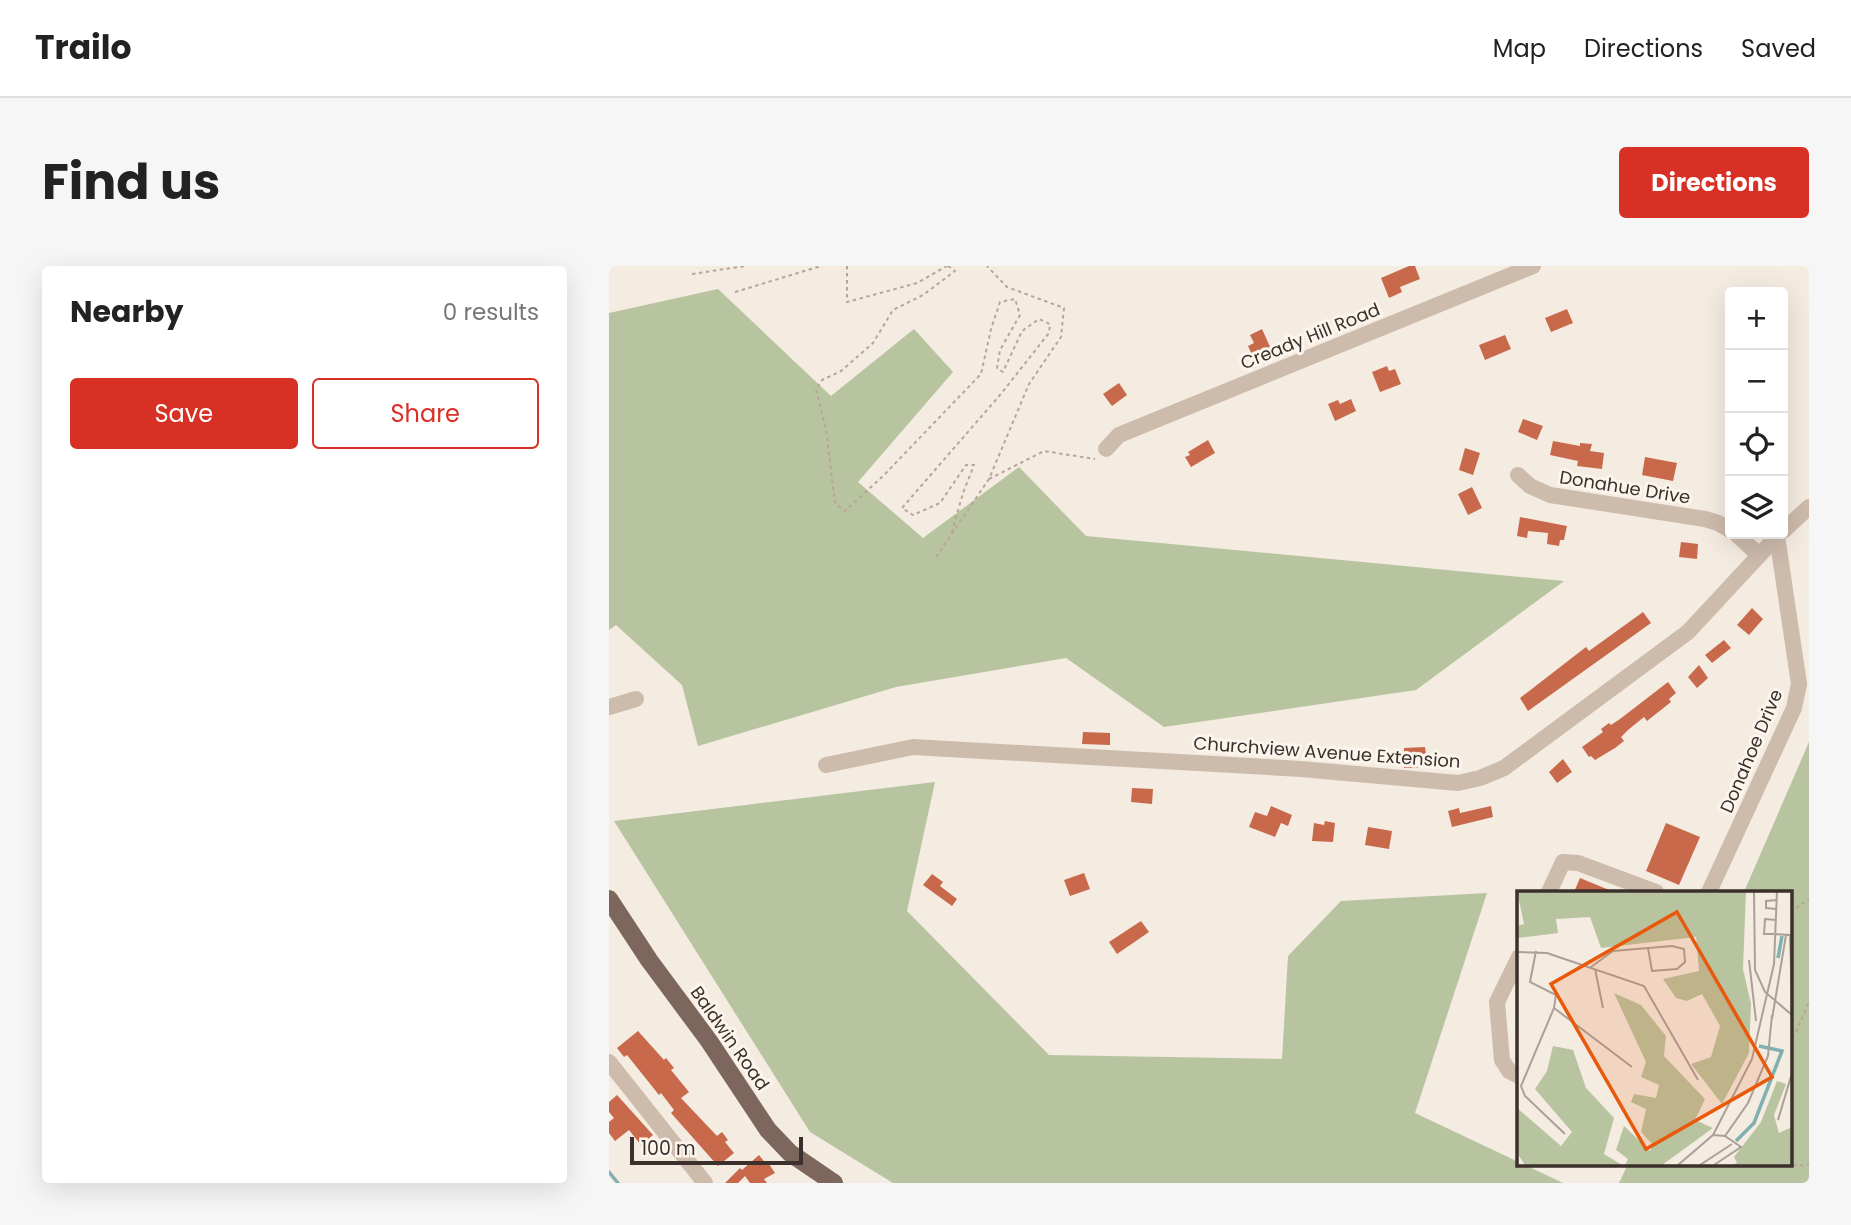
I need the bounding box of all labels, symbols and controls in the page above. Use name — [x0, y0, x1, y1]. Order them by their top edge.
text: Trailo — [35, 24, 132, 71]
text: Map — [1493, 32, 1546, 65]
text: Directions — [1584, 32, 1703, 65]
text: Saved — [1741, 32, 1816, 65]
button: Directions — [1619, 147, 1809, 218]
text: Find us — [42, 148, 220, 216]
map controls — [1725, 287, 1788, 539]
button: + — [1725, 287, 1788, 350]
text: Nearby — [70, 290, 184, 333]
text: 0 results — [443, 296, 539, 328]
street label: Cready Hill Road — [1237, 297, 1383, 375]
button: − — [1725, 350, 1788, 413]
button: Save — [70, 378, 298, 449]
button: Share — [312, 378, 539, 449]
button: locate — [1725, 413, 1788, 476]
street label: Donahue Drive — [1558, 464, 1692, 510]
button: layers — [1725, 476, 1788, 539]
street label: Donahoe Drive — [1714, 685, 1788, 817]
street label: Churchview Avenue Extension — [1193, 730, 1461, 774]
inset map — [1517, 891, 1791, 1166]
street label: Baldwin Road — [685, 981, 775, 1095]
scale bar — [630, 1134, 803, 1166]
text: 100 m — [641, 1135, 696, 1162]

